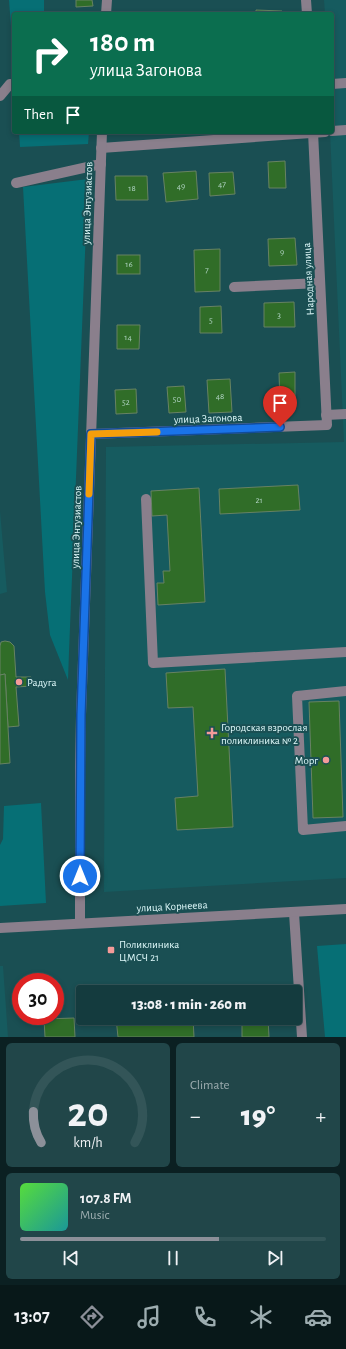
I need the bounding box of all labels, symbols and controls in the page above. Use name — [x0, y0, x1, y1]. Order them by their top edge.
icon: right — [24, 28, 76, 80]
text: 180 m — [90, 29, 155, 57]
text: улица Загонова — [90, 62, 202, 80]
icon: arrive — [62, 104, 84, 126]
text: Then — [24, 107, 54, 122]
street label: улица Энтузиастов — [81, 162, 94, 245]
house number: 47 — [218, 180, 226, 189]
house number: 49 — [177, 182, 185, 191]
house number: 18 — [128, 184, 136, 193]
street label: Народная улица — [301, 242, 316, 316]
house number: 9 — [280, 248, 284, 257]
house number: 16 — [125, 260, 133, 269]
house number: 7 — [205, 266, 209, 275]
house number: 3 — [277, 311, 281, 320]
house number: 5 — [209, 316, 213, 325]
house number: 14 — [124, 333, 132, 342]
pin — [263, 386, 297, 427]
house number: 48 — [216, 392, 224, 401]
icon: arrive — [269, 392, 291, 414]
house number: 50 — [173, 395, 182, 404]
house number: 52 — [122, 398, 130, 407]
street label: улица Загонова — [173, 412, 242, 425]
street label: улица Энтузиастов — [70, 486, 83, 569]
house number: 21 — [255, 496, 263, 505]
marker: Радуга — [14, 677, 24, 687]
place label: Радуга — [27, 677, 57, 688]
place label: Городская взрослая поликлиника № 2 — [221, 722, 307, 746]
marker: Городская взрослая поликлиника № 2 — [206, 727, 218, 739]
place label: Морг — [295, 755, 318, 766]
marker: Морг — [321, 755, 331, 765]
position arrow — [59, 855, 101, 897]
street label: улица Корнеева — [135, 899, 208, 914]
place label: Поликлиника ЦМСЧ 21 — [119, 939, 179, 963]
marker: Поликлиника ЦМСЧ 21 — [106, 945, 116, 955]
speed limit sign: 30 — [12, 973, 64, 1025]
text: 13:08 · 1 min · 260 m — [132, 997, 246, 1012]
text: Climate — [190, 1079, 229, 1092]
text: 20 — [67, 1093, 109, 1134]
text: 19° — [241, 1101, 275, 1131]
text: − — [190, 1105, 201, 1127]
text: + — [315, 1105, 326, 1127]
text: km/h — [73, 1136, 103, 1150]
text: 107.8 FM — [80, 1191, 131, 1206]
text: Music — [80, 1209, 110, 1222]
icon: previous — [60, 1247, 82, 1269]
icon: pause — [162, 1247, 184, 1269]
icon: next — [264, 1247, 286, 1269]
icon: directions — [78, 1303, 106, 1331]
icon: music — [135, 1303, 163, 1331]
icon: phone — [191, 1303, 219, 1331]
icon: climate — [247, 1303, 275, 1331]
icon: car — [304, 1303, 332, 1331]
text: 13:07 — [14, 1308, 50, 1326]

